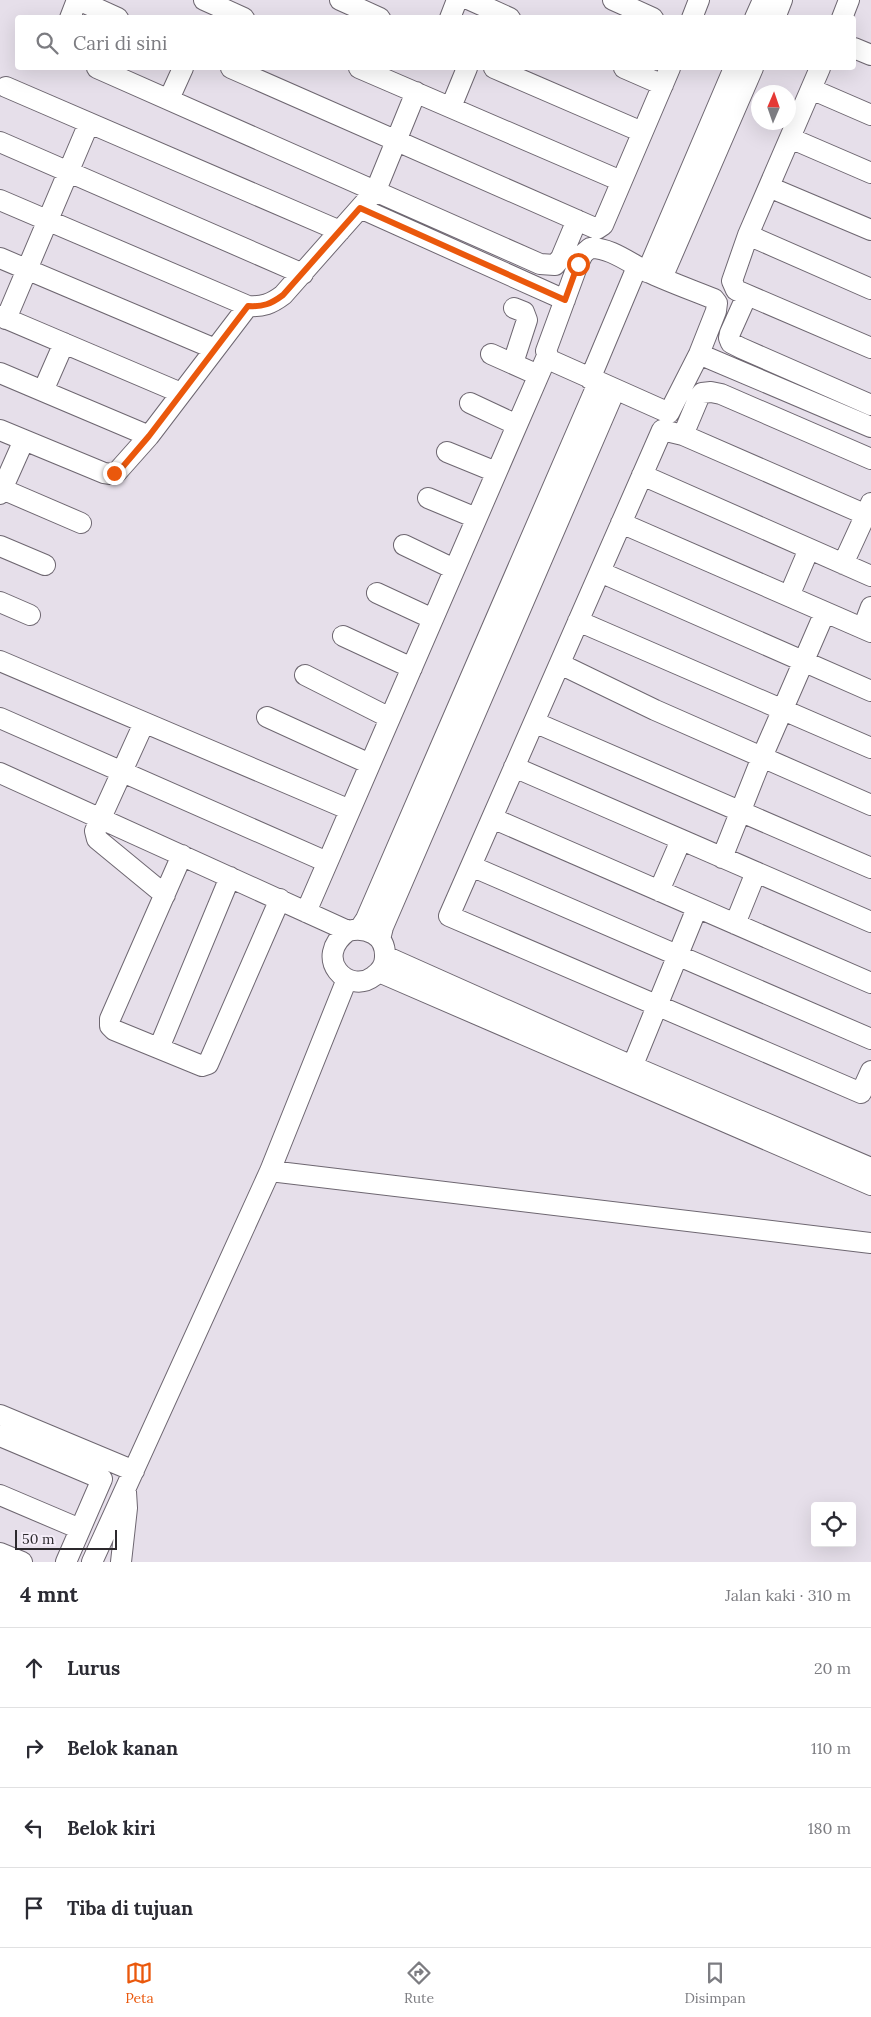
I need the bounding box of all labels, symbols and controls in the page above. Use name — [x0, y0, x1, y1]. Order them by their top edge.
search box — [15, 15, 856, 70]
icon: search — [33, 29, 61, 57]
text: Cari di sini — [73, 31, 167, 55]
north arrow — [751, 85, 796, 130]
route start — [567, 253, 590, 276]
route end — [103, 462, 126, 485]
map controls — [811, 1502, 856, 1547]
button: locate — [811, 1502, 856, 1547]
scale bar — [15, 1527, 118, 1550]
text: 50 m — [22, 1530, 55, 1548]
text: 4 mnt — [20, 1581, 78, 1608]
text: Jalan kaki · 310 m — [725, 1585, 851, 1605]
icon: ahead — [20, 1654, 48, 1682]
text: Lurus — [67, 1656, 120, 1680]
text: 20 m — [814, 1658, 851, 1678]
icon: right — [20, 1734, 48, 1762]
text: Belok kanan — [67, 1736, 178, 1760]
text: 110 m — [811, 1738, 851, 1758]
icon: left — [20, 1814, 48, 1842]
text: Belok kiri — [67, 1816, 156, 1840]
text: 180 m — [808, 1818, 851, 1838]
icon: arrive — [20, 1894, 48, 1922]
text: Tiba di tujuan — [67, 1896, 193, 1920]
tab: Peta — [125, 1959, 154, 2007]
tab: Rute — [404, 1959, 434, 2007]
tab: Disimpan — [684, 1959, 746, 2007]

